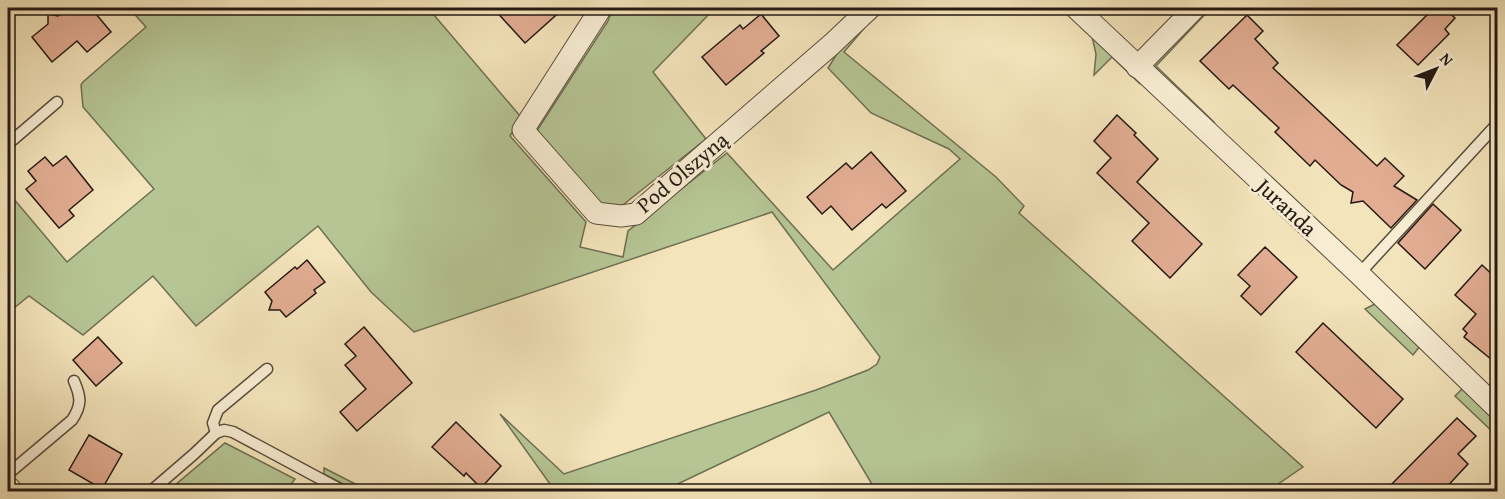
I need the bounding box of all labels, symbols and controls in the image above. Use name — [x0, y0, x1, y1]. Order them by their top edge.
north arrow — [1406, 39, 1466, 99]
text: N — [1435, 47, 1460, 71]
street label: Pod Olszyną — [629, 124, 735, 220]
street label: Juranda — [1247, 169, 1325, 244]

